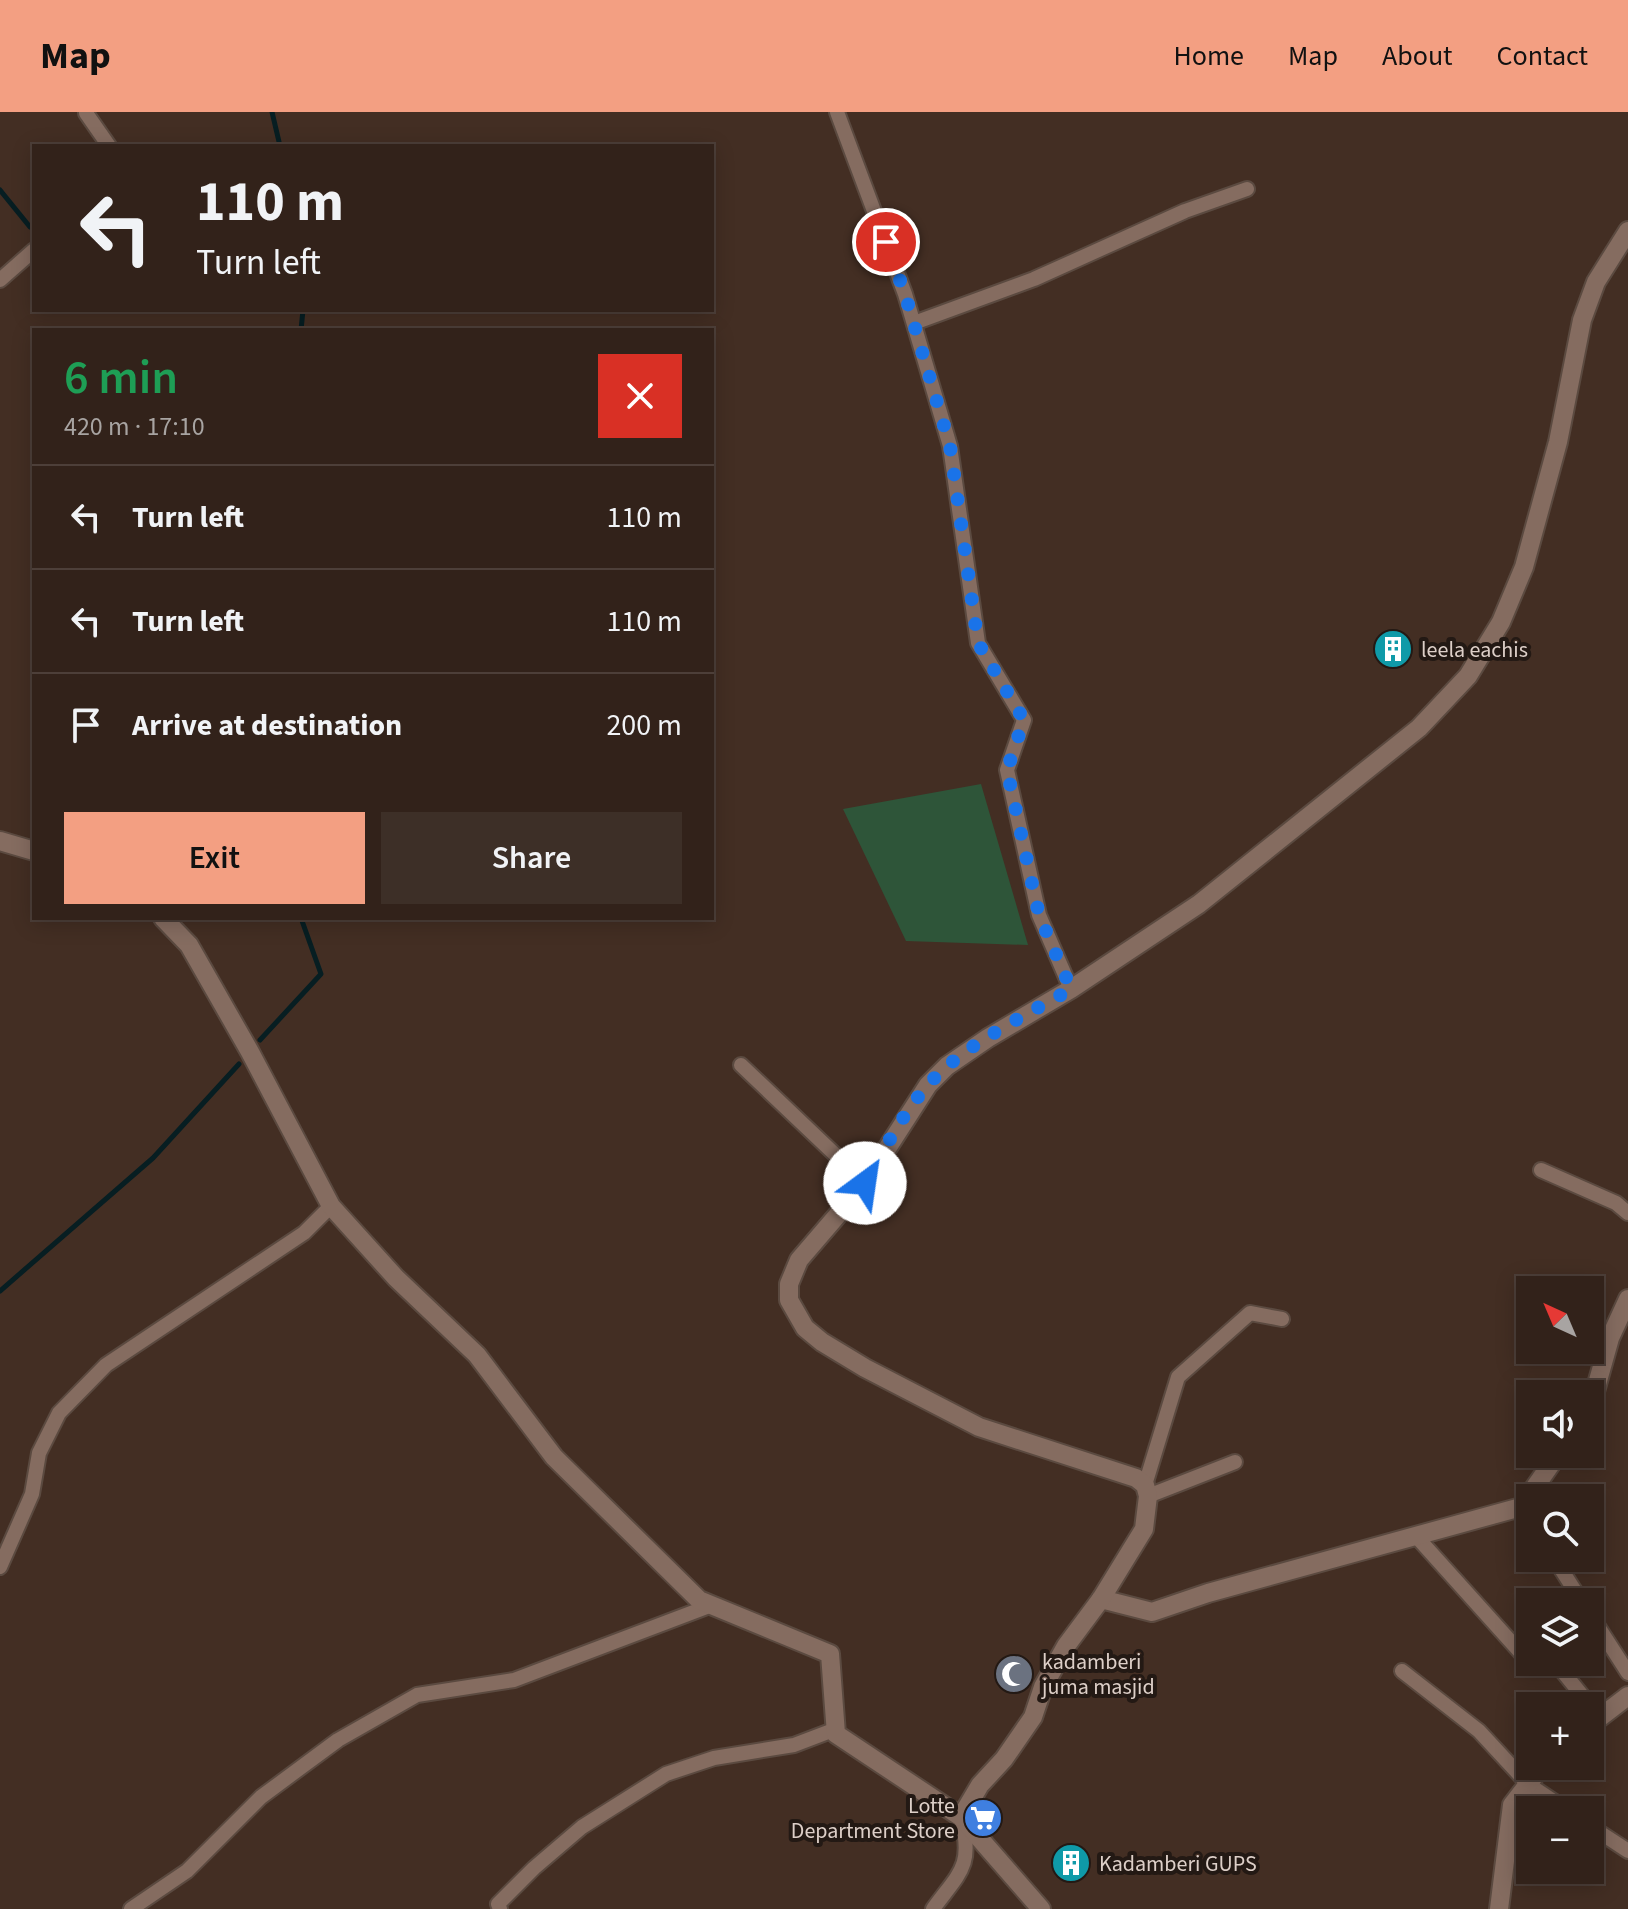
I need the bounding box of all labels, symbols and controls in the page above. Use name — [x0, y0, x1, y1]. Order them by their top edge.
text: Map — [40, 29, 111, 83]
text: Home — [1173, 36, 1244, 76]
text: Map — [1288, 36, 1338, 76]
text: About — [1382, 36, 1453, 76]
text: Contact — [1497, 36, 1588, 76]
text: 110 m — [196, 163, 344, 242]
icon: left — [64, 176, 168, 280]
pin — [852, 208, 920, 276]
icon: arrive — [864, 220, 908, 264]
text: Turn left — [196, 237, 321, 288]
text: 6 min — [64, 344, 178, 412]
button: close — [598, 354, 682, 438]
text: 420 m · 17:10 — [64, 408, 205, 445]
icon: left — [64, 495, 108, 539]
text: Turn left — [132, 496, 244, 539]
text: 110 m — [606, 496, 682, 539]
icon: left — [64, 599, 108, 643]
text: Turn left — [132, 600, 244, 643]
text: 110 m — [606, 600, 682, 643]
building icon: leela eachis — [1372, 628, 1414, 670]
place label: leela eachis — [1421, 634, 1528, 666]
icon: arrive — [64, 703, 108, 747]
text: Arrive at destination — [132, 704, 402, 747]
text: 200 m — [606, 704, 682, 747]
button: Exit — [64, 812, 365, 904]
button: Share — [381, 812, 682, 904]
position arrow — [823, 1141, 907, 1225]
north arrow — [1516, 1276, 1604, 1364]
map controls — [1516, 1276, 1604, 1884]
button: sound — [1516, 1380, 1604, 1468]
button: search — [1516, 1484, 1604, 1572]
button: layers — [1516, 1588, 1604, 1676]
place label: kadamberi juma masjid — [1041, 1646, 1155, 1703]
mosque icon: kadamberi juma masjid — [993, 1653, 1035, 1695]
button: + — [1516, 1692, 1604, 1780]
place label: Lotte Department Store — [791, 1790, 955, 1847]
button: − — [1516, 1796, 1604, 1884]
supermarket icon: Lotte Department Store — [962, 1797, 1004, 1839]
building icon: Kadamberi GUPS — [1050, 1842, 1092, 1884]
place label: Kadamberi GUPS — [1099, 1848, 1257, 1880]

